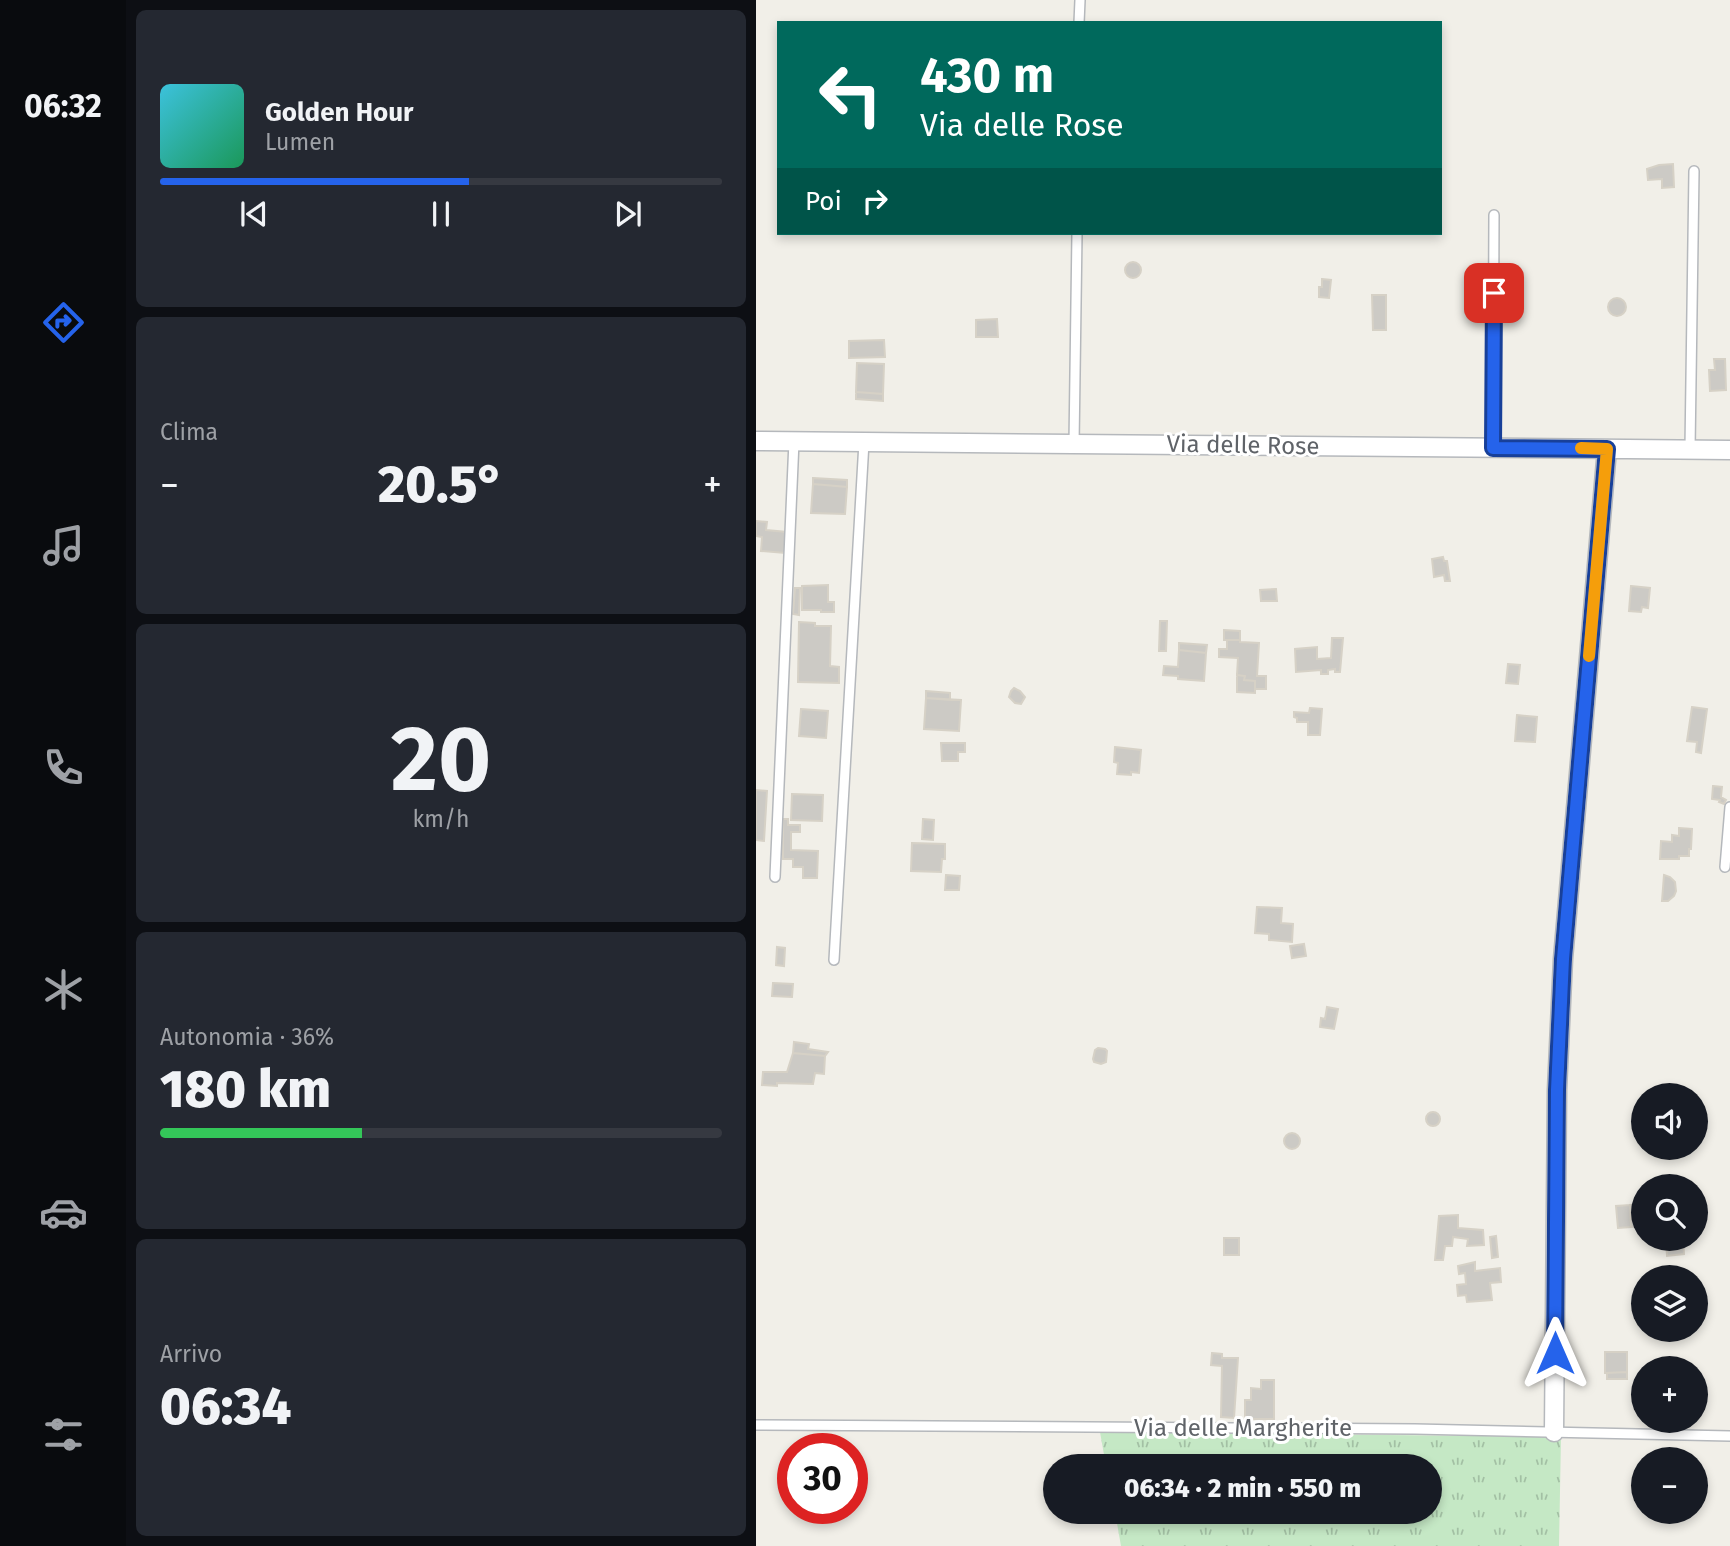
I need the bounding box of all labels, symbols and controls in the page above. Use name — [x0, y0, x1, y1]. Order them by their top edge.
text: 430 m — [920, 46, 1054, 105]
icon: left — [805, 49, 896, 140]
text: 06:32 — [24, 87, 102, 125]
text: Golden Hour — [265, 97, 413, 128]
text: Via delle Rose — [920, 106, 1124, 144]
text: Lumen — [265, 128, 335, 156]
icon: right — [856, 182, 894, 220]
text: Poi — [805, 186, 842, 217]
icon: previous — [235, 195, 273, 233]
icon: pause — [422, 195, 460, 233]
icon: next — [609, 195, 647, 233]
pin — [1464, 263, 1524, 323]
icon: arrive — [1475, 274, 1513, 312]
icon: directions — [39, 298, 88, 347]
text: Clima — [160, 418, 218, 446]
street label: Via delle Rose — [1166, 430, 1320, 460]
text: 20.5° — [378, 453, 504, 516]
text: − — [160, 462, 179, 508]
text: + — [703, 462, 722, 508]
icon: music — [39, 521, 88, 570]
text: 20 — [391, 705, 491, 814]
icon: phone — [39, 743, 88, 792]
text: km/h — [413, 805, 469, 833]
icon: climate — [39, 965, 88, 1014]
text: Autonomia · 36% — [160, 1023, 334, 1051]
text: 180 km — [160, 1058, 331, 1121]
map controls — [1631, 1083, 1708, 1524]
button: sound — [1631, 1083, 1708, 1160]
button: search — [1631, 1174, 1708, 1251]
icon: car — [39, 1188, 88, 1237]
button: layers — [1631, 1265, 1708, 1342]
position arrow — [1518, 1316, 1592, 1390]
text: Arrivo — [160, 1340, 222, 1368]
button: + — [1631, 1356, 1708, 1433]
text: 06:34 — [160, 1375, 291, 1438]
icon: filters — [39, 1410, 88, 1459]
street label: Via delle Margherite — [1134, 1414, 1352, 1442]
speed limit sign: 30 — [777, 1433, 868, 1524]
button: − — [1631, 1447, 1708, 1524]
text: 06:34 · 2 min · 550 m — [1124, 1473, 1361, 1504]

